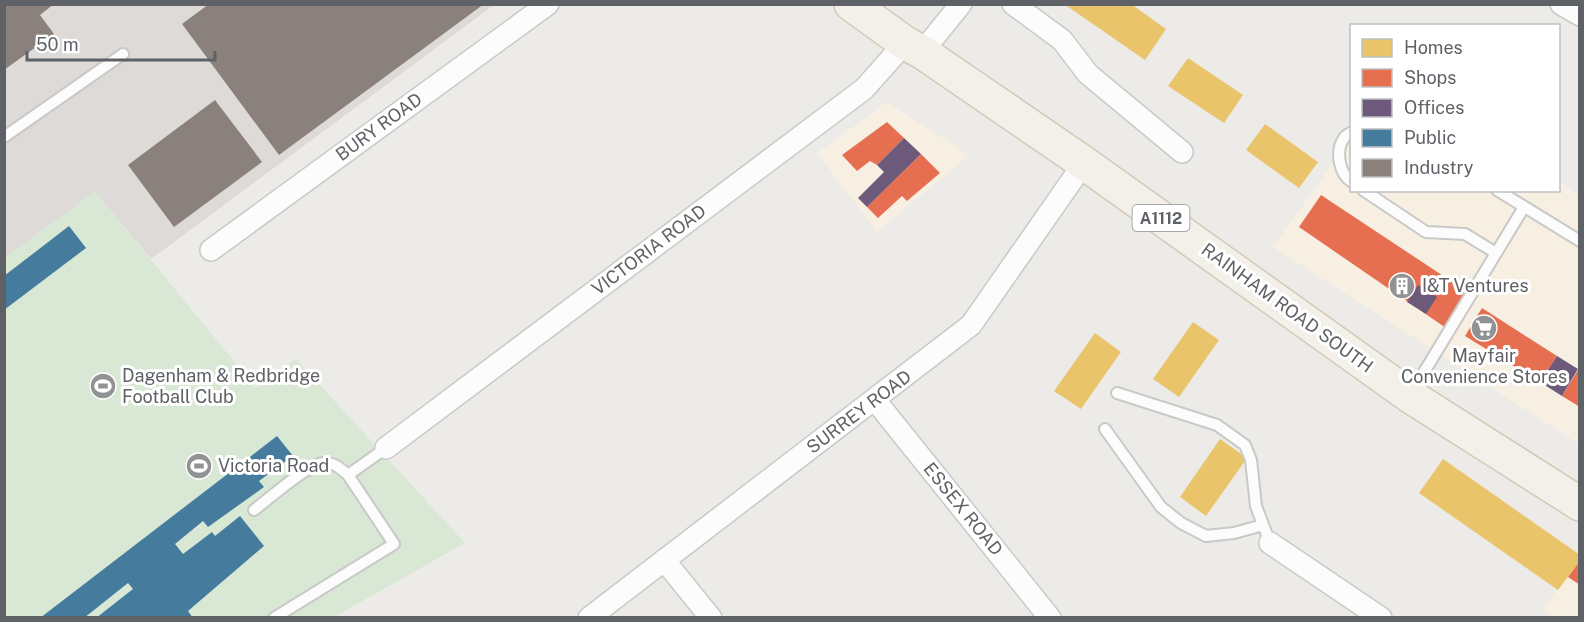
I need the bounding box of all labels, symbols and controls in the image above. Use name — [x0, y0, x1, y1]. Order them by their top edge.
scale bar — [27, 24, 214, 62]
legend — [1350, 24, 1560, 192]
text: 50 m — [36, 34, 79, 55]
text: Homes — [1404, 37, 1463, 58]
text: Shops — [1404, 67, 1456, 88]
street label: BURY ROAD — [331, 88, 426, 165]
text: Offices — [1404, 97, 1464, 118]
text: Public — [1404, 127, 1456, 148]
text: Industry — [1404, 157, 1474, 178]
street label: VICTORIA ROAD — [588, 200, 710, 299]
road number: A1112 — [1132, 205, 1190, 231]
street label: RAINHAM ROAD SOUTH — [1198, 238, 1377, 377]
building icon: I&T Ventures — [1387, 271, 1417, 301]
place label: I&T Ventures — [1422, 275, 1529, 296]
supermarket icon: Mayfair Convenience Stores — [1469, 313, 1499, 343]
place label: Mayfair Convenience Stores — [1401, 345, 1567, 387]
place label: Dagenham & Redbridge Football Club — [122, 365, 320, 407]
street label: SURREY ROAD — [802, 365, 915, 458]
sports icon: Dagenham & Redbridge Football Club — [88, 371, 118, 401]
sports icon: Victoria Road — [184, 451, 214, 481]
place label: Victoria Road — [218, 455, 329, 476]
street label: ESSEX ROAD — [919, 458, 1007, 559]

